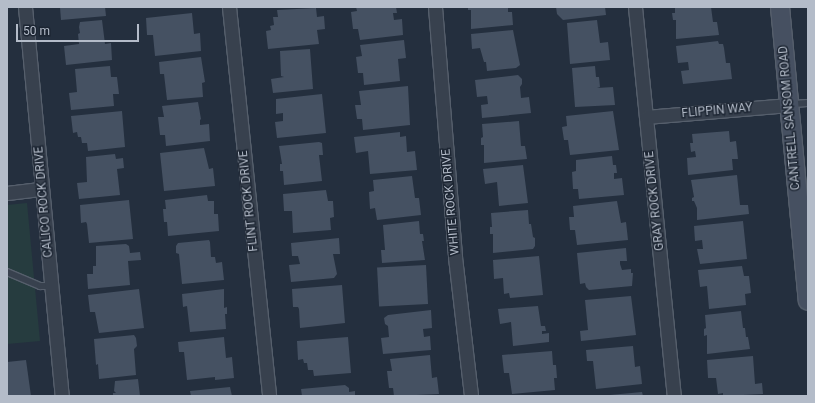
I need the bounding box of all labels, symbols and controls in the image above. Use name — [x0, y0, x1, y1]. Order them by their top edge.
scale bar — [18, 16, 141, 42]
text: 50 m — [23, 24, 50, 38]
street label: CANTRELL SANSOM ROAD — [777, 45, 803, 191]
street label: FLIPPIN WAY — [681, 101, 753, 121]
street label: CALICO ROCK DRIVE — [32, 146, 56, 258]
street label: WHITE ROCK DRIVE — [439, 148, 463, 256]
street label: FLINT ROCK DRIVE — [237, 150, 261, 252]
street label: GRAY ROCK DRIVE — [643, 151, 667, 251]

